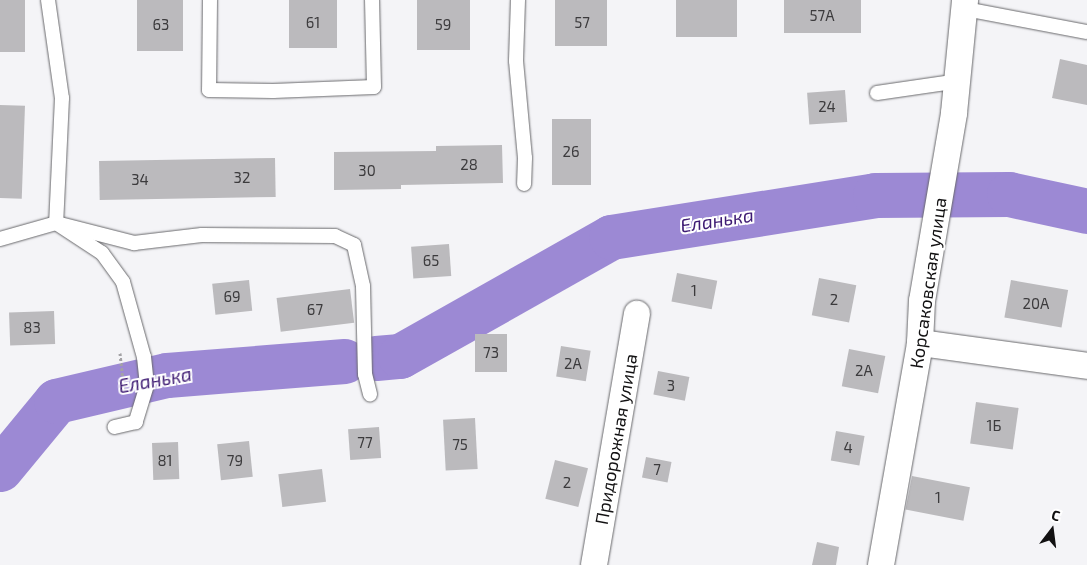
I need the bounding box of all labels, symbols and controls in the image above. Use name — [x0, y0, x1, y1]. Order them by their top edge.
house number: 57А — [809, 7, 835, 25]
house number: 61 — [306, 14, 320, 32]
house number: 57 — [574, 14, 590, 32]
house number: 63 — [153, 16, 169, 34]
house number: 59 — [435, 16, 451, 34]
house number: 24 — [818, 98, 836, 116]
house number: 26 — [562, 143, 580, 161]
house number: 28 — [460, 156, 478, 174]
house number: 30 — [358, 162, 376, 180]
house number: 32 — [234, 169, 250, 187]
house number: 34 — [131, 171, 149, 189]
street label: Корсаковская улица — [905, 196, 951, 370]
water label: Еланька — [679, 203, 755, 237]
house number: 65 — [423, 252, 439, 270]
house number: 1 — [691, 282, 697, 300]
house number: 69 — [223, 288, 241, 306]
house number: 2 — [830, 291, 838, 309]
house number: 20А — [1023, 295, 1049, 313]
house number: 67 — [307, 301, 323, 319]
house number: 83 — [23, 319, 41, 337]
house number: 73 — [483, 344, 499, 362]
street label: Придорожная улица — [590, 352, 642, 526]
house number: 2А — [564, 355, 582, 373]
water label: Еланька — [117, 362, 193, 398]
house number: 2А — [855, 362, 873, 380]
house number: 3 — [667, 377, 675, 395]
house number: 1Б — [987, 417, 1001, 435]
house number: 77 — [357, 434, 373, 452]
house number: 75 — [452, 436, 468, 454]
house number: 4 — [843, 439, 853, 457]
house number: 81 — [157, 452, 173, 470]
house number: 79 — [227, 452, 243, 470]
house number: 7 — [653, 461, 661, 479]
house number: 2 — [563, 474, 571, 492]
house number: 1 — [935, 489, 941, 507]
north arrow — [1027, 505, 1077, 555]
text: С — [1050, 506, 1062, 524]

